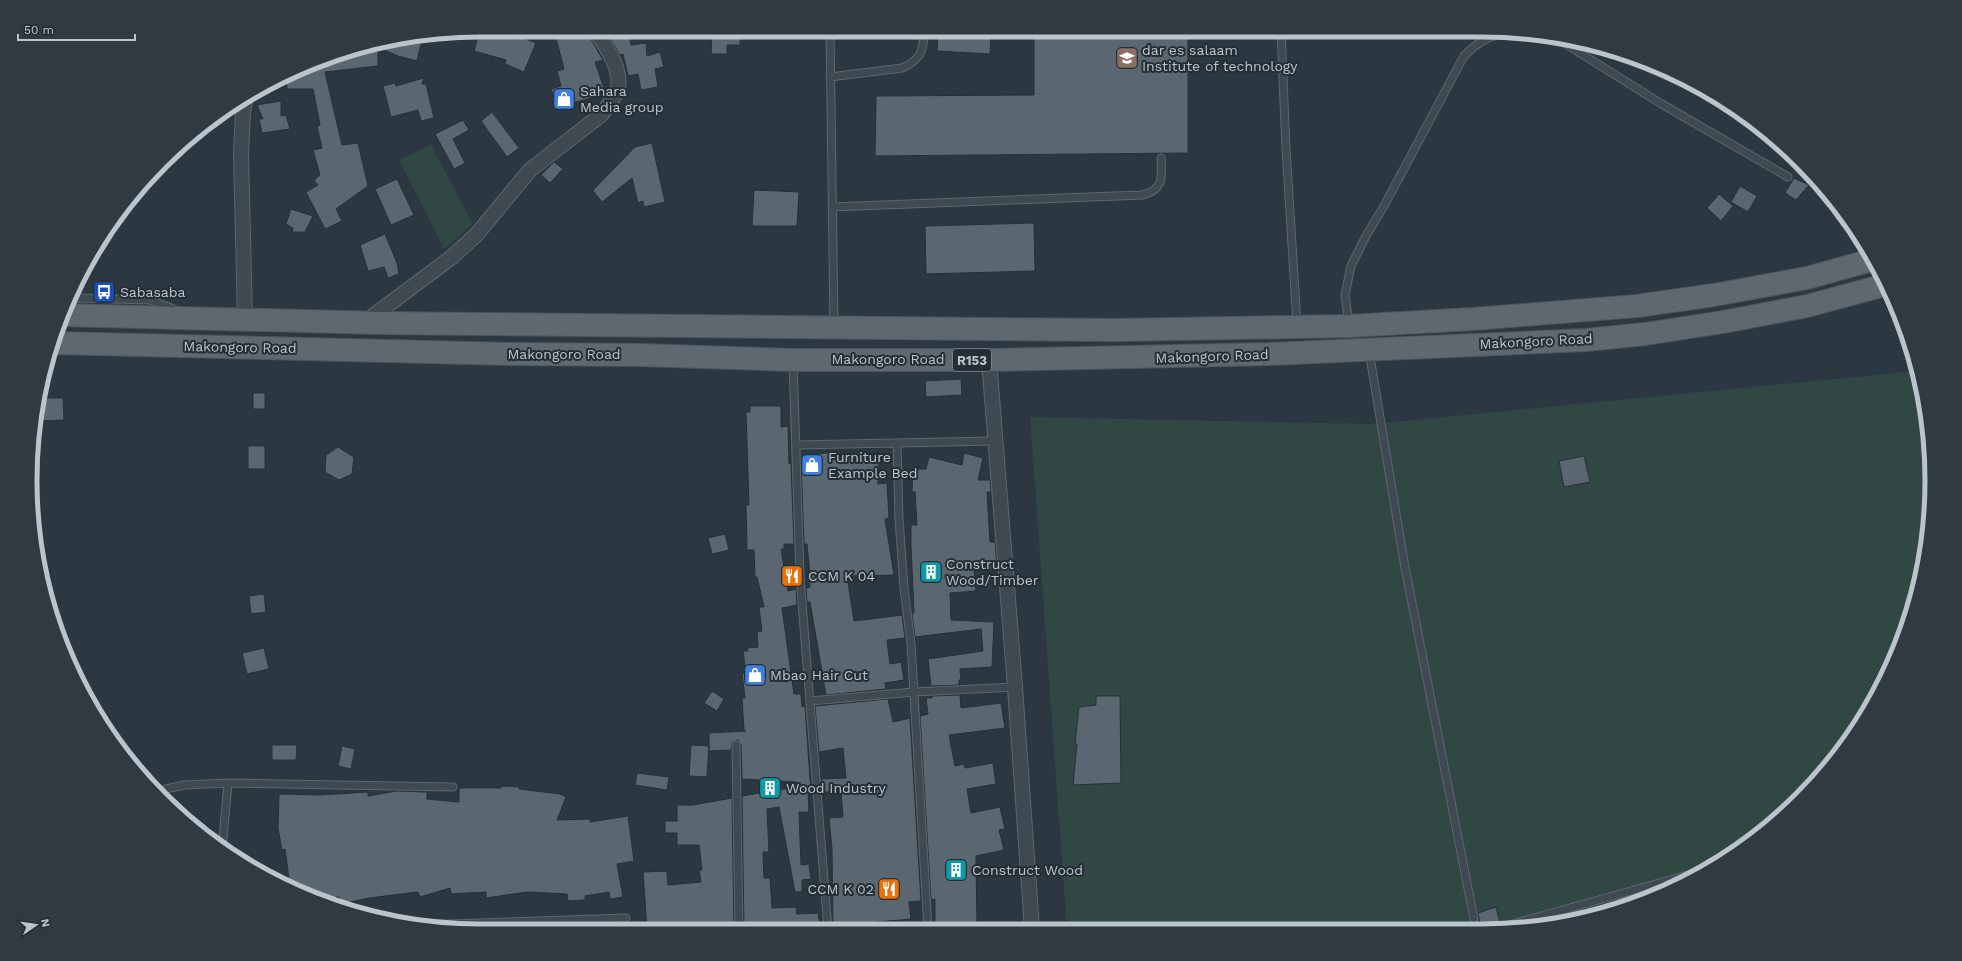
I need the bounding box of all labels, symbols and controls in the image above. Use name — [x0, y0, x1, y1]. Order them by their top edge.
scale bar — [18, 16, 135, 42]
text: 50 m — [24, 23, 54, 37]
place label: dar es salaam Institute of technology — [1142, 42, 1298, 74]
school or university icon: dar es salaam Institute of technology — [1114, 45, 1140, 71]
place label: Sahara Media group — [580, 83, 664, 115]
shop icon: Sahara Media group — [551, 86, 577, 112]
bus stop icon: Sabasaba — [91, 279, 117, 305]
place label: Sabasaba — [120, 284, 186, 300]
street label: Makongoro Road — [1479, 330, 1593, 352]
street label: Makongoro Road — [183, 338, 297, 356]
street label: Makongoro Road — [507, 346, 621, 362]
street label: Makongoro Road — [1155, 346, 1269, 366]
road number: R153 — [953, 349, 991, 371]
street label: Makongoro Road — [831, 351, 945, 367]
place label: Furniture Example Bed — [828, 449, 917, 481]
shop icon: Furniture Example Bed — [799, 452, 825, 478]
place label: Construct Wood/Timber — [946, 556, 1039, 588]
building icon: Construct Wood/Timber — [918, 559, 944, 585]
restaurant icon: CCM K 04 — [779, 563, 805, 589]
place label: CCM K 04 — [808, 568, 875, 584]
shop icon: Mbao Hair Cut — [742, 662, 768, 688]
place label: Mbao Hair Cut — [770, 667, 868, 683]
building icon: Wood Industry — [757, 775, 783, 801]
place label: Wood Industry — [786, 780, 886, 796]
building icon: Construct Wood — [943, 857, 969, 883]
place label: Construct Wood — [972, 862, 1083, 878]
restaurant icon: CCM K 02 — [876, 876, 902, 902]
place label: CCM K 02 — [807, 881, 874, 897]
north arrow — [16, 905, 56, 945]
text: N — [38, 917, 53, 928]

